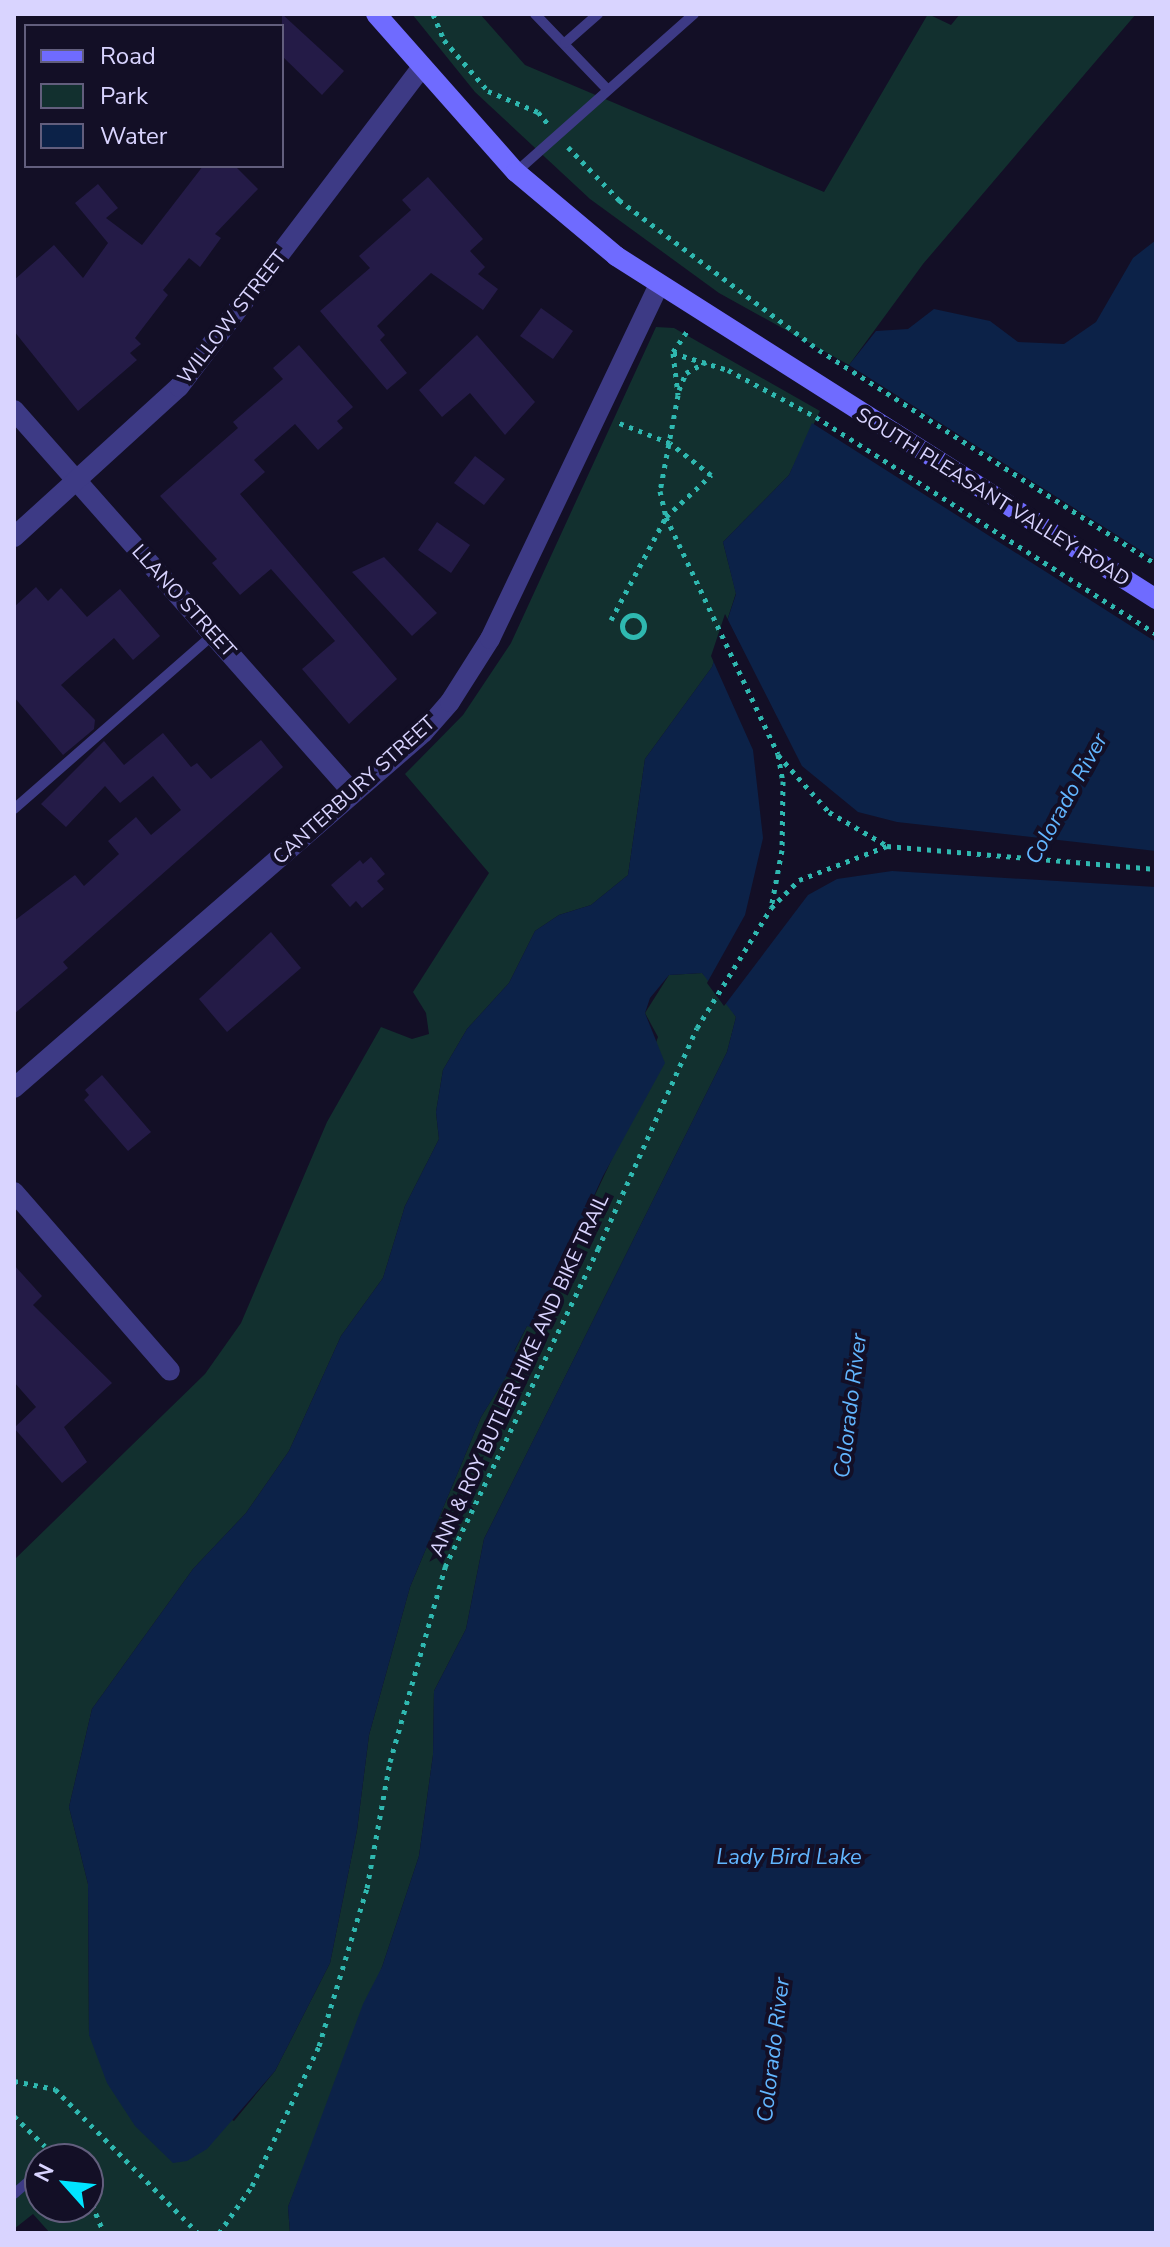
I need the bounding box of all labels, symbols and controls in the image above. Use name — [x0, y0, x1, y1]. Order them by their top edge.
legend — [24, 24, 284, 168]
text: Road — [100, 40, 156, 72]
text: Park — [100, 80, 148, 112]
text: Water — [100, 120, 167, 152]
street label: WILLOW STREET — [172, 245, 292, 389]
street label: SOUTH PLEASANT VALLEY ROAD — [852, 403, 1134, 591]
street label: LLANO STREET — [127, 540, 241, 662]
street label: CANTERBURY STREET — [268, 711, 440, 869]
water label: Colorado River — [1020, 729, 1114, 869]
street label: ANN & ROY BUTLER HIKE AND BIKE TRAIL — [424, 1190, 614, 1560]
water label: Colorado River — [829, 1332, 873, 1480]
water label: Lady Bird Lake — [716, 1845, 862, 1871]
water label: Colorado River — [752, 1976, 796, 2124]
north arrow — [24, 2143, 104, 2223]
text: N — [27, 2159, 62, 2187]

